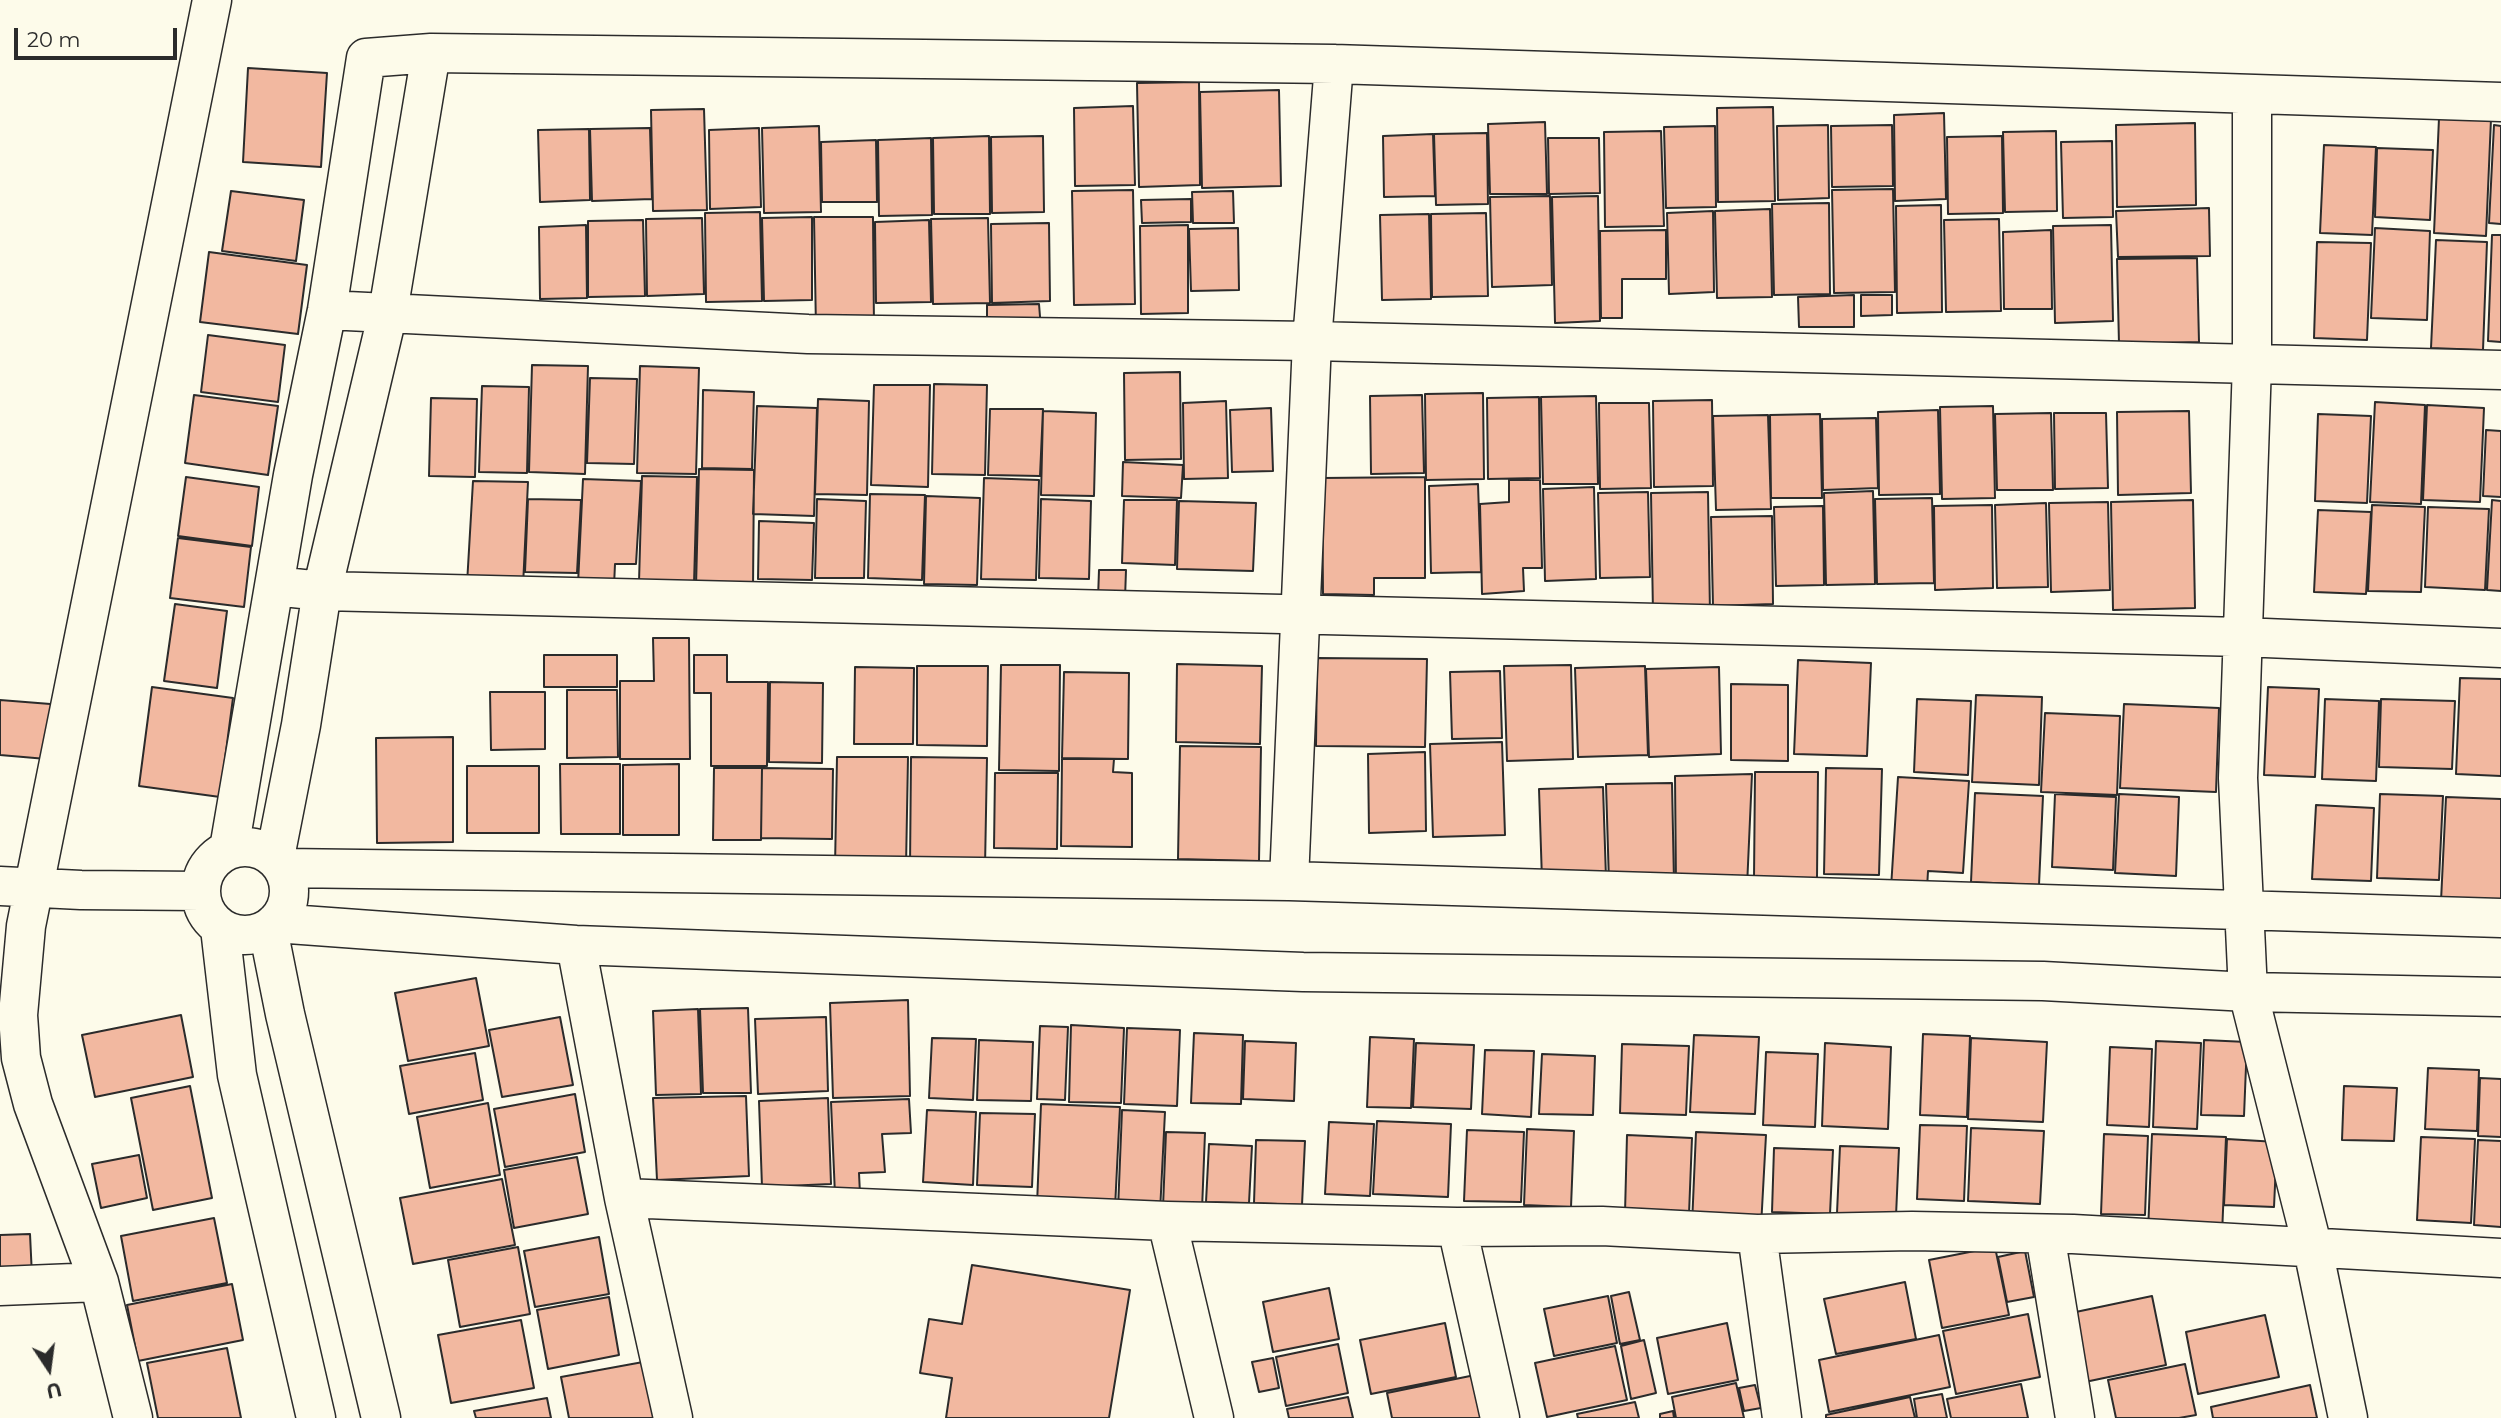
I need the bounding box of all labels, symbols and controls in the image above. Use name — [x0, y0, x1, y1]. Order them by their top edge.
scale bar — [18, 14, 180, 58]
text: 20 m — [27, 27, 81, 52]
north arrow — [14, 1334, 84, 1404]
text: U — [44, 1377, 64, 1403]

